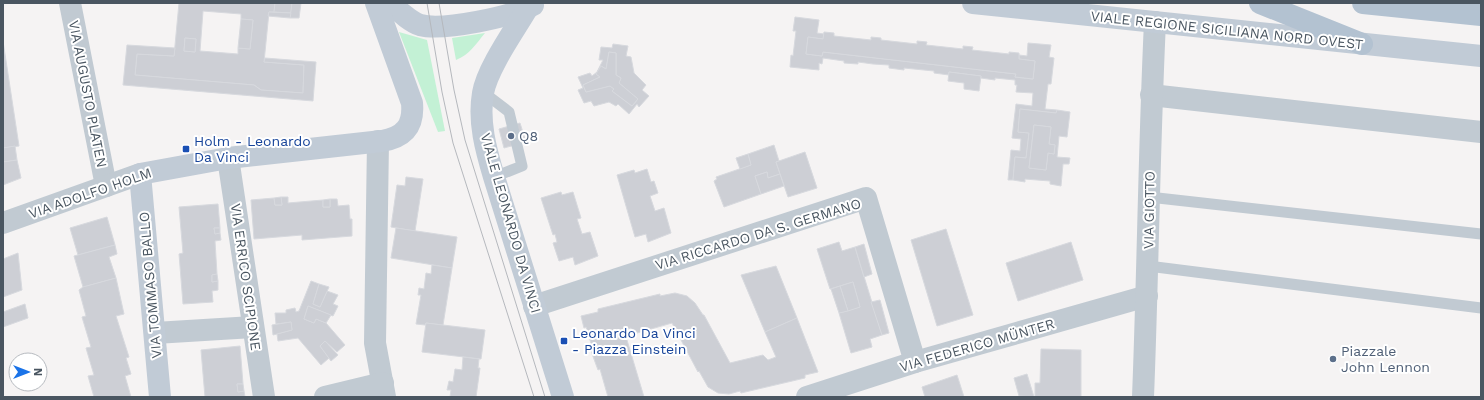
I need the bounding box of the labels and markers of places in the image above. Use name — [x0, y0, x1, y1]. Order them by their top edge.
place label: Q8 — [519, 128, 538, 144]
marker: Q8 — [506, 131, 516, 141]
place label: Holm - Leonardo Da Vinci — [194, 133, 311, 165]
marker: Holm - Leonardo Da Vinci — [181, 144, 191, 154]
place label: Leonardo Da Vinci - Piazza Einstein — [572, 325, 696, 357]
marker: Leonardo Da Vinci - Piazza Einstein — [559, 336, 569, 346]
place label: Piazzale John Lennon — [1341, 343, 1430, 375]
marker: Piazzale John Lennon — [1328, 354, 1338, 364]

